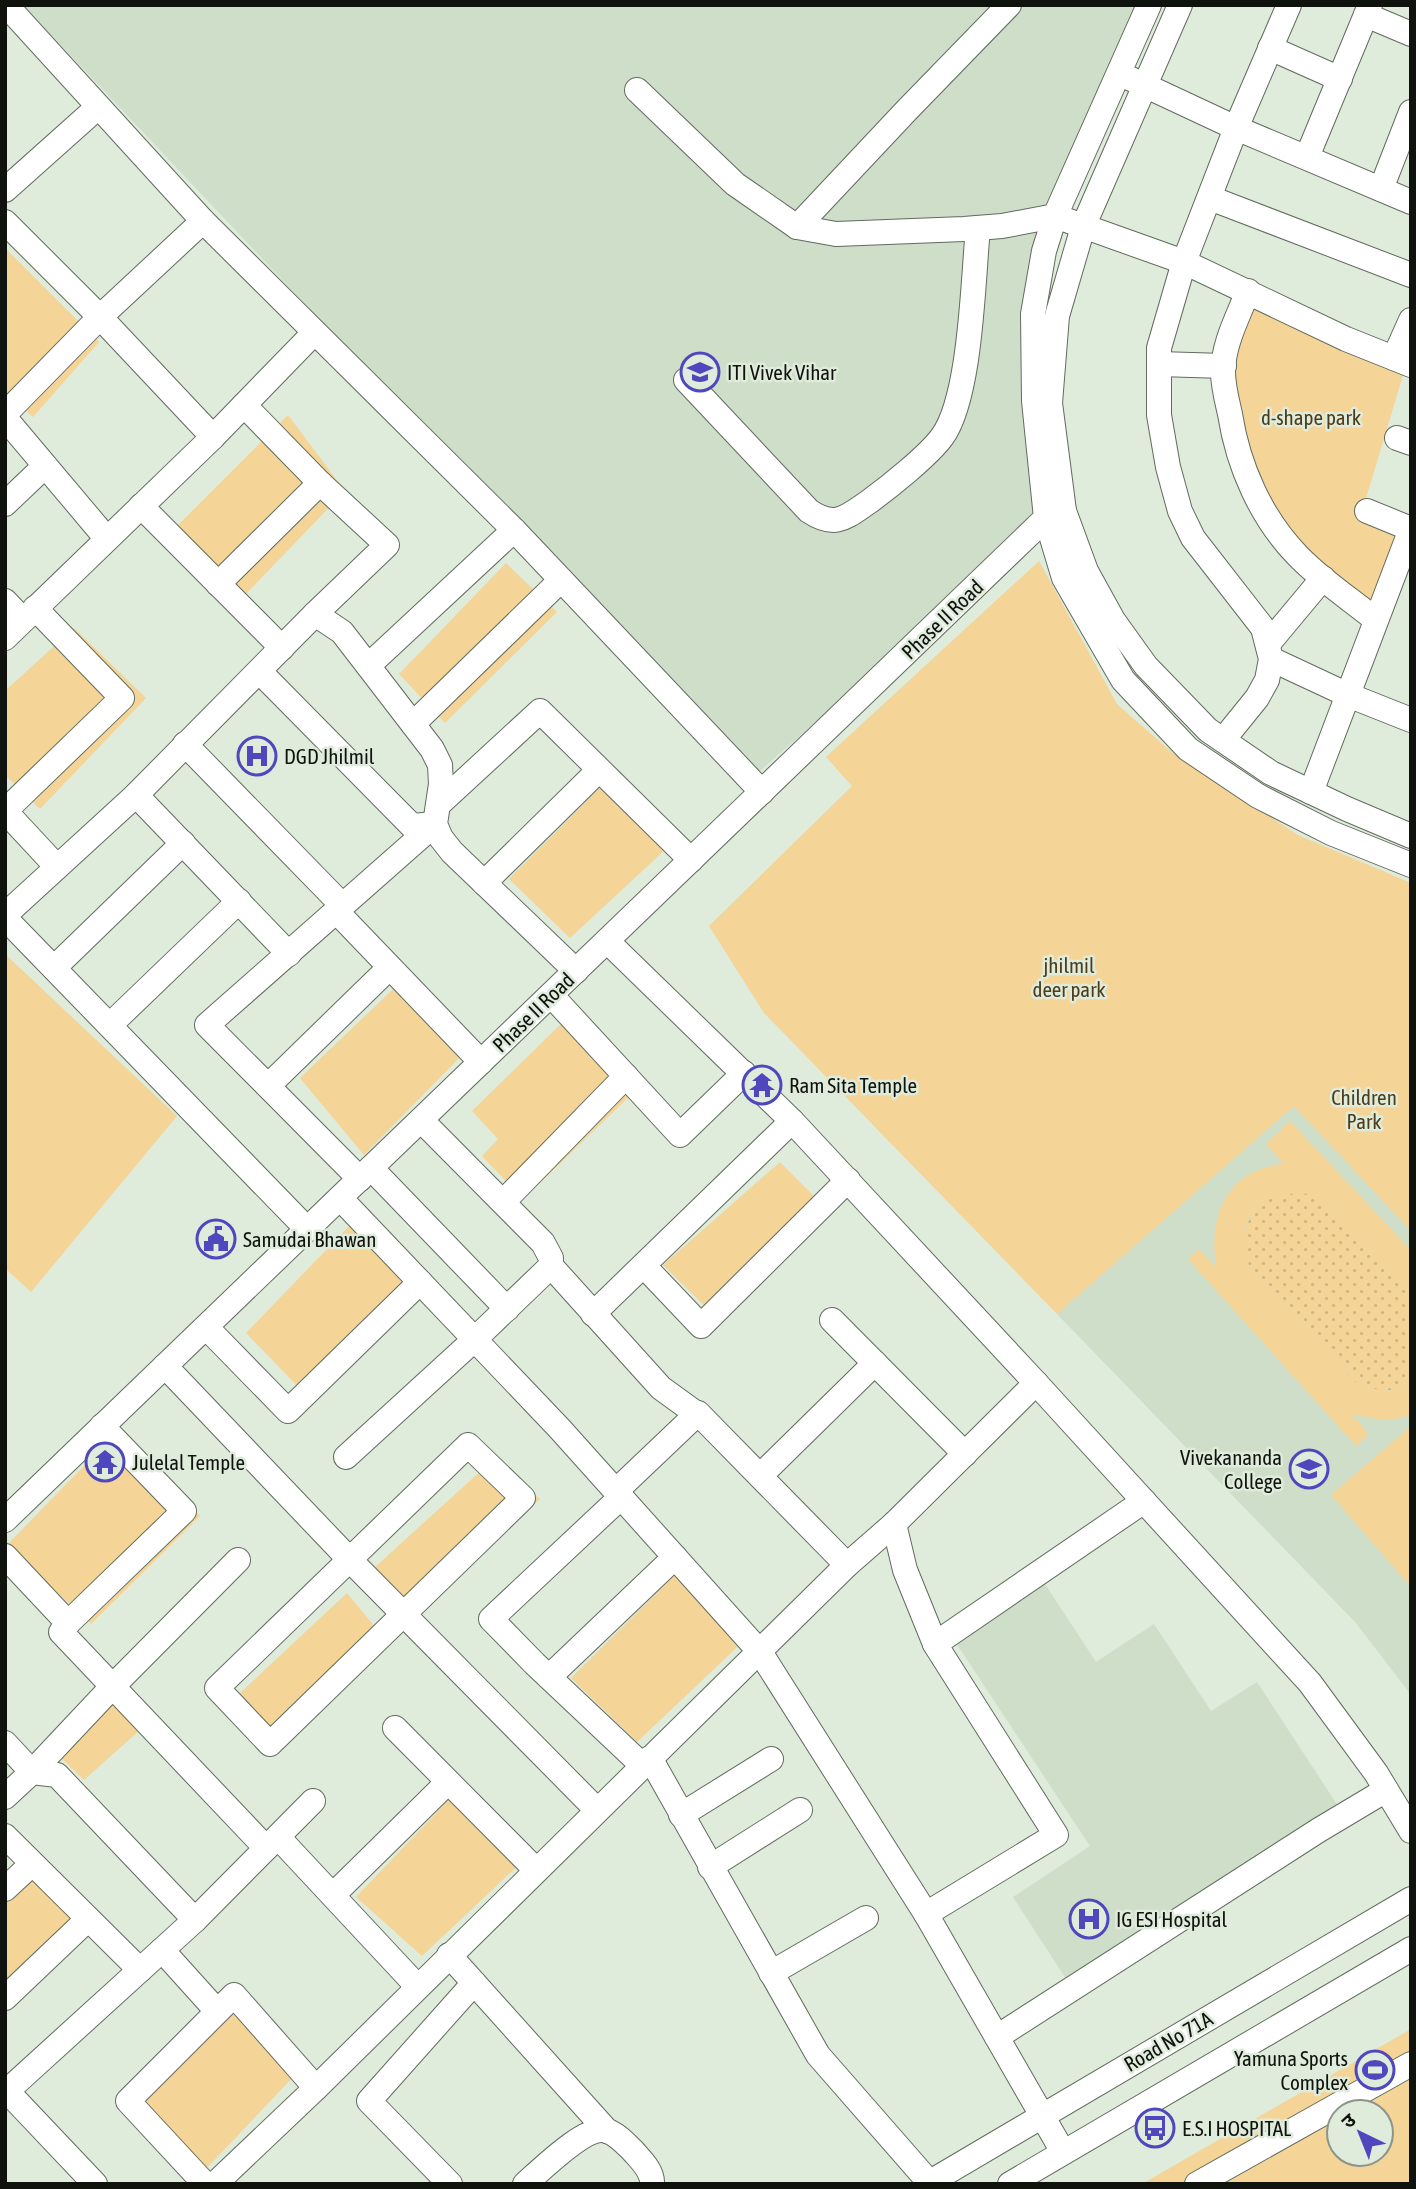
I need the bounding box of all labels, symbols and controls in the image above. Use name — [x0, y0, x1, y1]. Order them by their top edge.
school or university icon: ITI Vivek Vihar — [679, 351, 721, 393]
place label: ITI Vivek Vihar — [727, 360, 837, 384]
park label: d-shape park — [1261, 405, 1361, 429]
street label: Phase II Road — [896, 574, 988, 664]
hospital icon: DGD Jhilmil — [236, 735, 278, 777]
place label: DGD Jhilmil — [284, 744, 375, 768]
park label: jhilmil deer park — [1032, 953, 1106, 1001]
street label: Phase II Road — [487, 967, 579, 1057]
temple icon: Ram Sita Temple — [741, 1064, 783, 1106]
place label: Ram Sita Temple — [789, 1073, 917, 1097]
park label: Children Park — [1331, 1085, 1397, 1133]
public building icon: Samudai Bhawan — [195, 1218, 237, 1260]
place label: Samudai Bhawan — [243, 1227, 376, 1251]
temple icon: Julelal Temple — [84, 1441, 126, 1483]
place label: Vivekananda College — [1180, 1445, 1282, 1493]
school or university icon: Vivekananda College — [1288, 1448, 1330, 1490]
place label: Julelal Temple — [132, 1450, 245, 1474]
hospital icon: IG ESI Hospital — [1068, 1898, 1110, 1940]
place label: IG ESI Hospital — [1116, 1907, 1227, 1931]
street label: Road No 71A — [1120, 2006, 1217, 2076]
place label: Yamuna Sports Complex — [1234, 2046, 1349, 2094]
sports icon: Yamuna Sports Complex — [1354, 2049, 1396, 2091]
north arrow — [1325, 2098, 1395, 2168]
bus stop icon: E.S.I HOSPITAL — [1134, 2107, 1176, 2149]
text: उ — [1337, 2108, 1361, 2132]
place label: E.S.I HOSPITAL — [1182, 2116, 1291, 2140]

